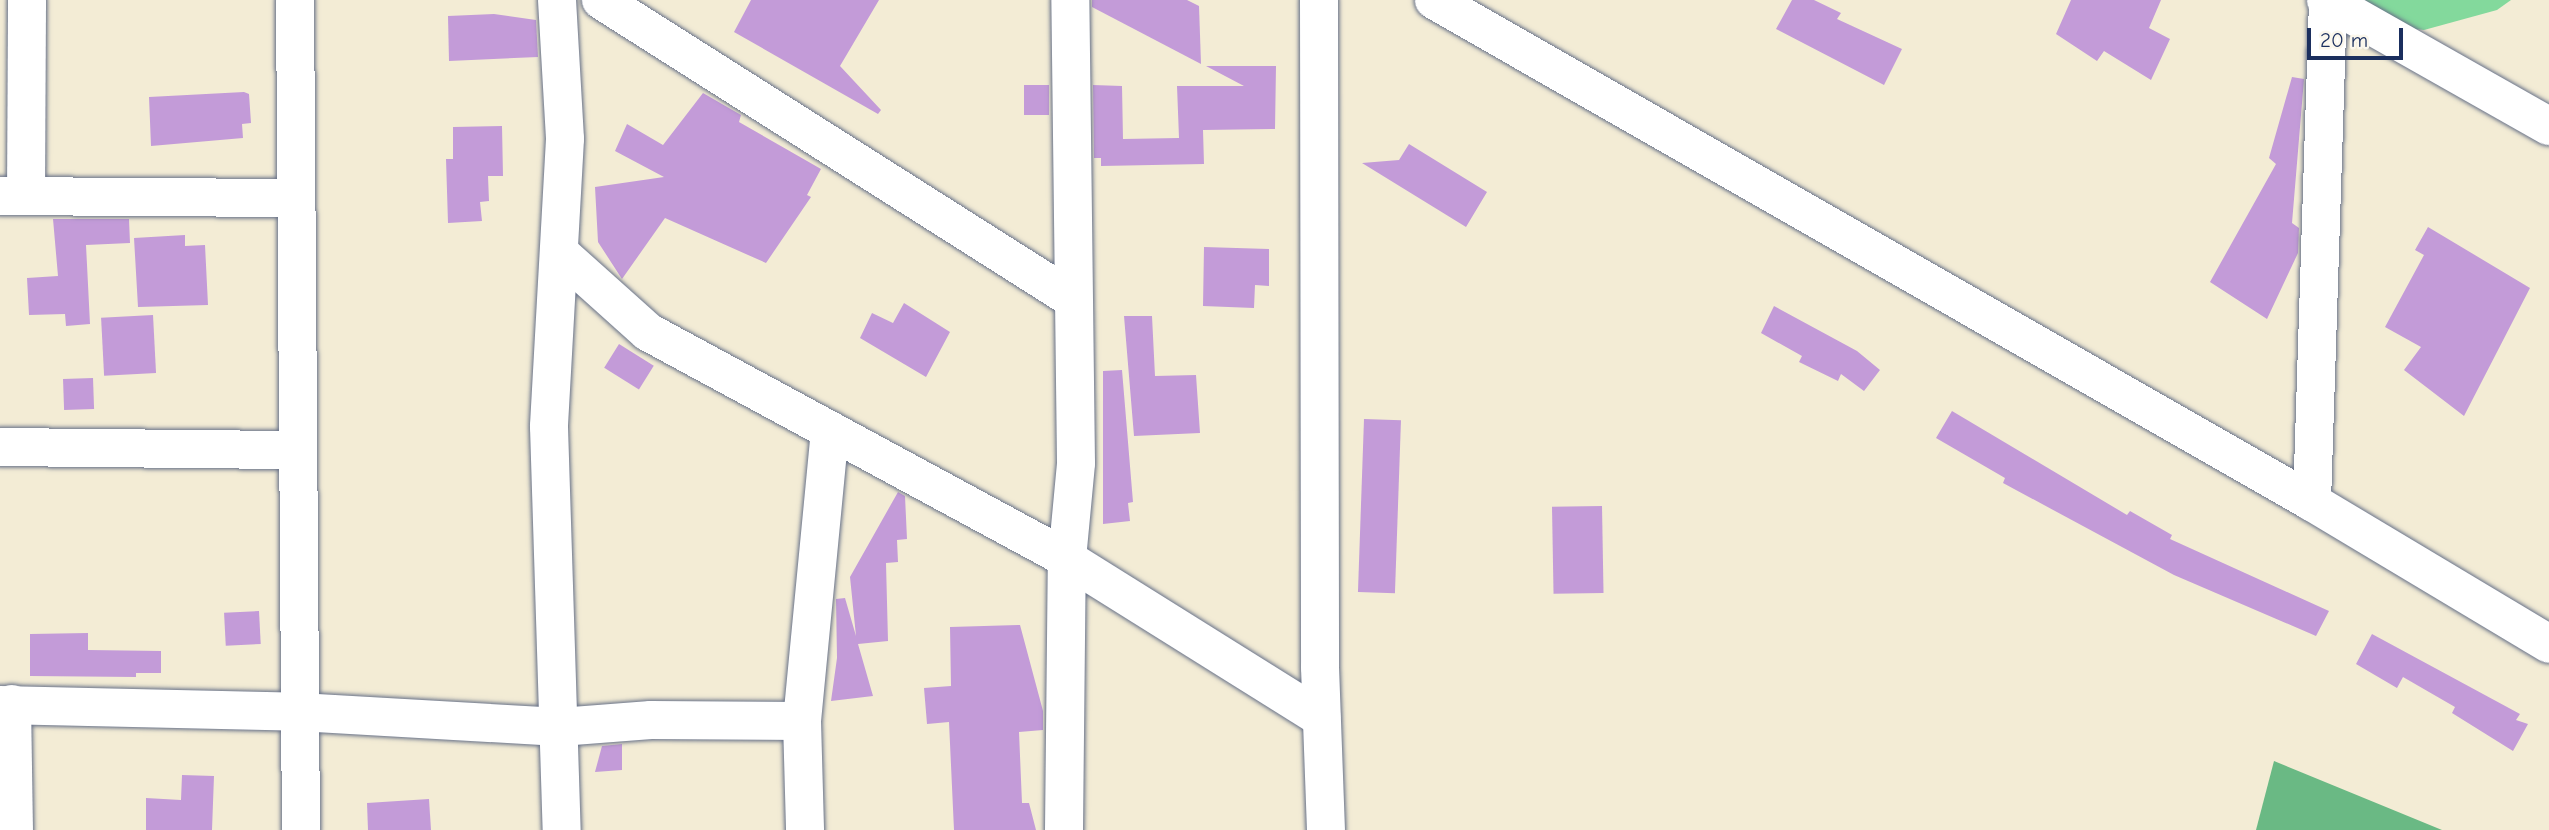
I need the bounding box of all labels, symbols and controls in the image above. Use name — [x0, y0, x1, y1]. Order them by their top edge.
scale bar — [2311, 14, 2407, 58]
text: 20 m — [2320, 28, 2368, 52]

